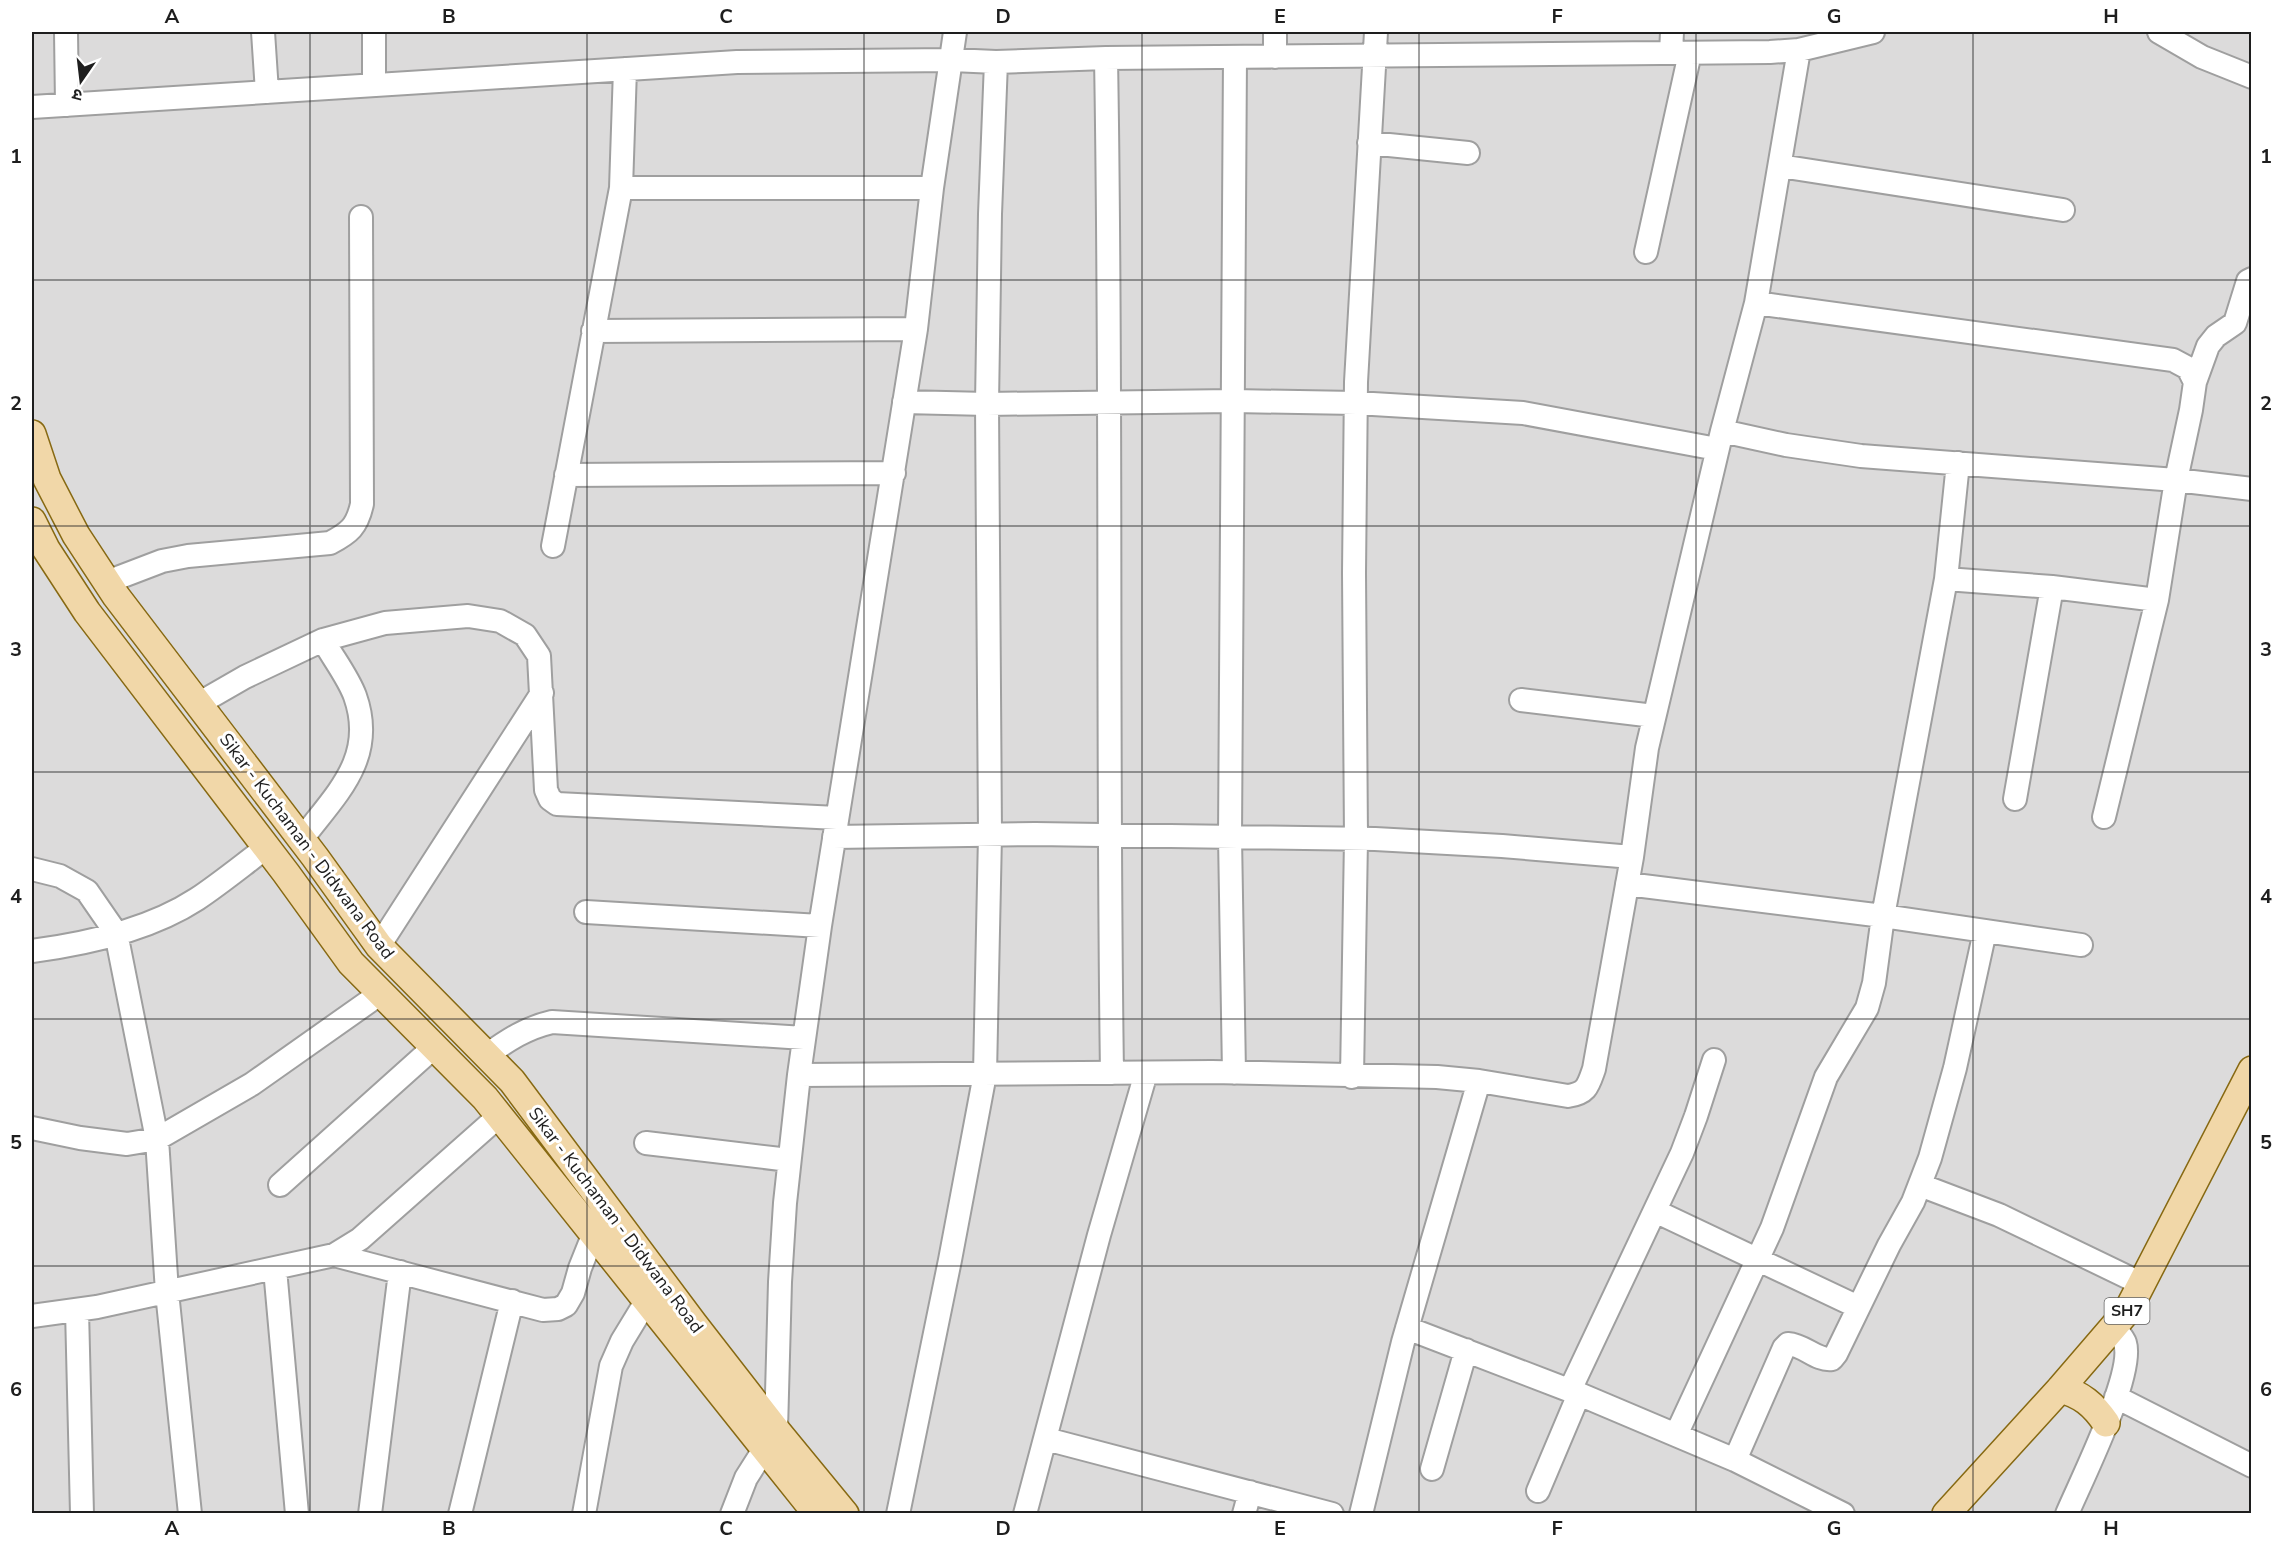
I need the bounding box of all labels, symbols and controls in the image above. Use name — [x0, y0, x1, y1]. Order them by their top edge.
text: A — [165, 3, 180, 30]
text: B — [442, 3, 456, 30]
text: C — [719, 3, 733, 30]
text: D — [995, 3, 1011, 30]
text: E — [1274, 3, 1286, 30]
text: F — [1551, 3, 1563, 30]
text: G — [1827, 3, 1841, 30]
text: H — [2103, 3, 2119, 30]
north arrow — [51, 51, 111, 111]
text: उ — [70, 83, 85, 106]
text: 1 — [10, 143, 22, 170]
text: 1 — [2260, 143, 2272, 170]
text: 2 — [10, 390, 22, 417]
text: 2 — [2260, 390, 2272, 417]
text: 3 — [10, 636, 22, 663]
text: 3 — [2260, 636, 2272, 663]
street label: Sikar - Kuchaman - Didwana Road — [214, 728, 400, 964]
text: 4 — [10, 883, 22, 910]
text: 4 — [2260, 883, 2272, 910]
street label: Sikar - Kuchaman - Didwana Road — [523, 1102, 709, 1338]
text: 5 — [10, 1129, 22, 1156]
text: 5 — [2260, 1129, 2272, 1156]
road number: SH7 — [2104, 1298, 2150, 1324]
text: 6 — [10, 1376, 22, 1403]
text: 6 — [2260, 1376, 2272, 1403]
text: A — [165, 1515, 180, 1542]
text: B — [442, 1515, 456, 1542]
text: C — [719, 1515, 733, 1542]
text: D — [995, 1515, 1011, 1542]
text: E — [1274, 1515, 1286, 1542]
text: F — [1551, 1515, 1563, 1542]
text: G — [1827, 1515, 1841, 1542]
text: H — [2103, 1515, 2119, 1542]

